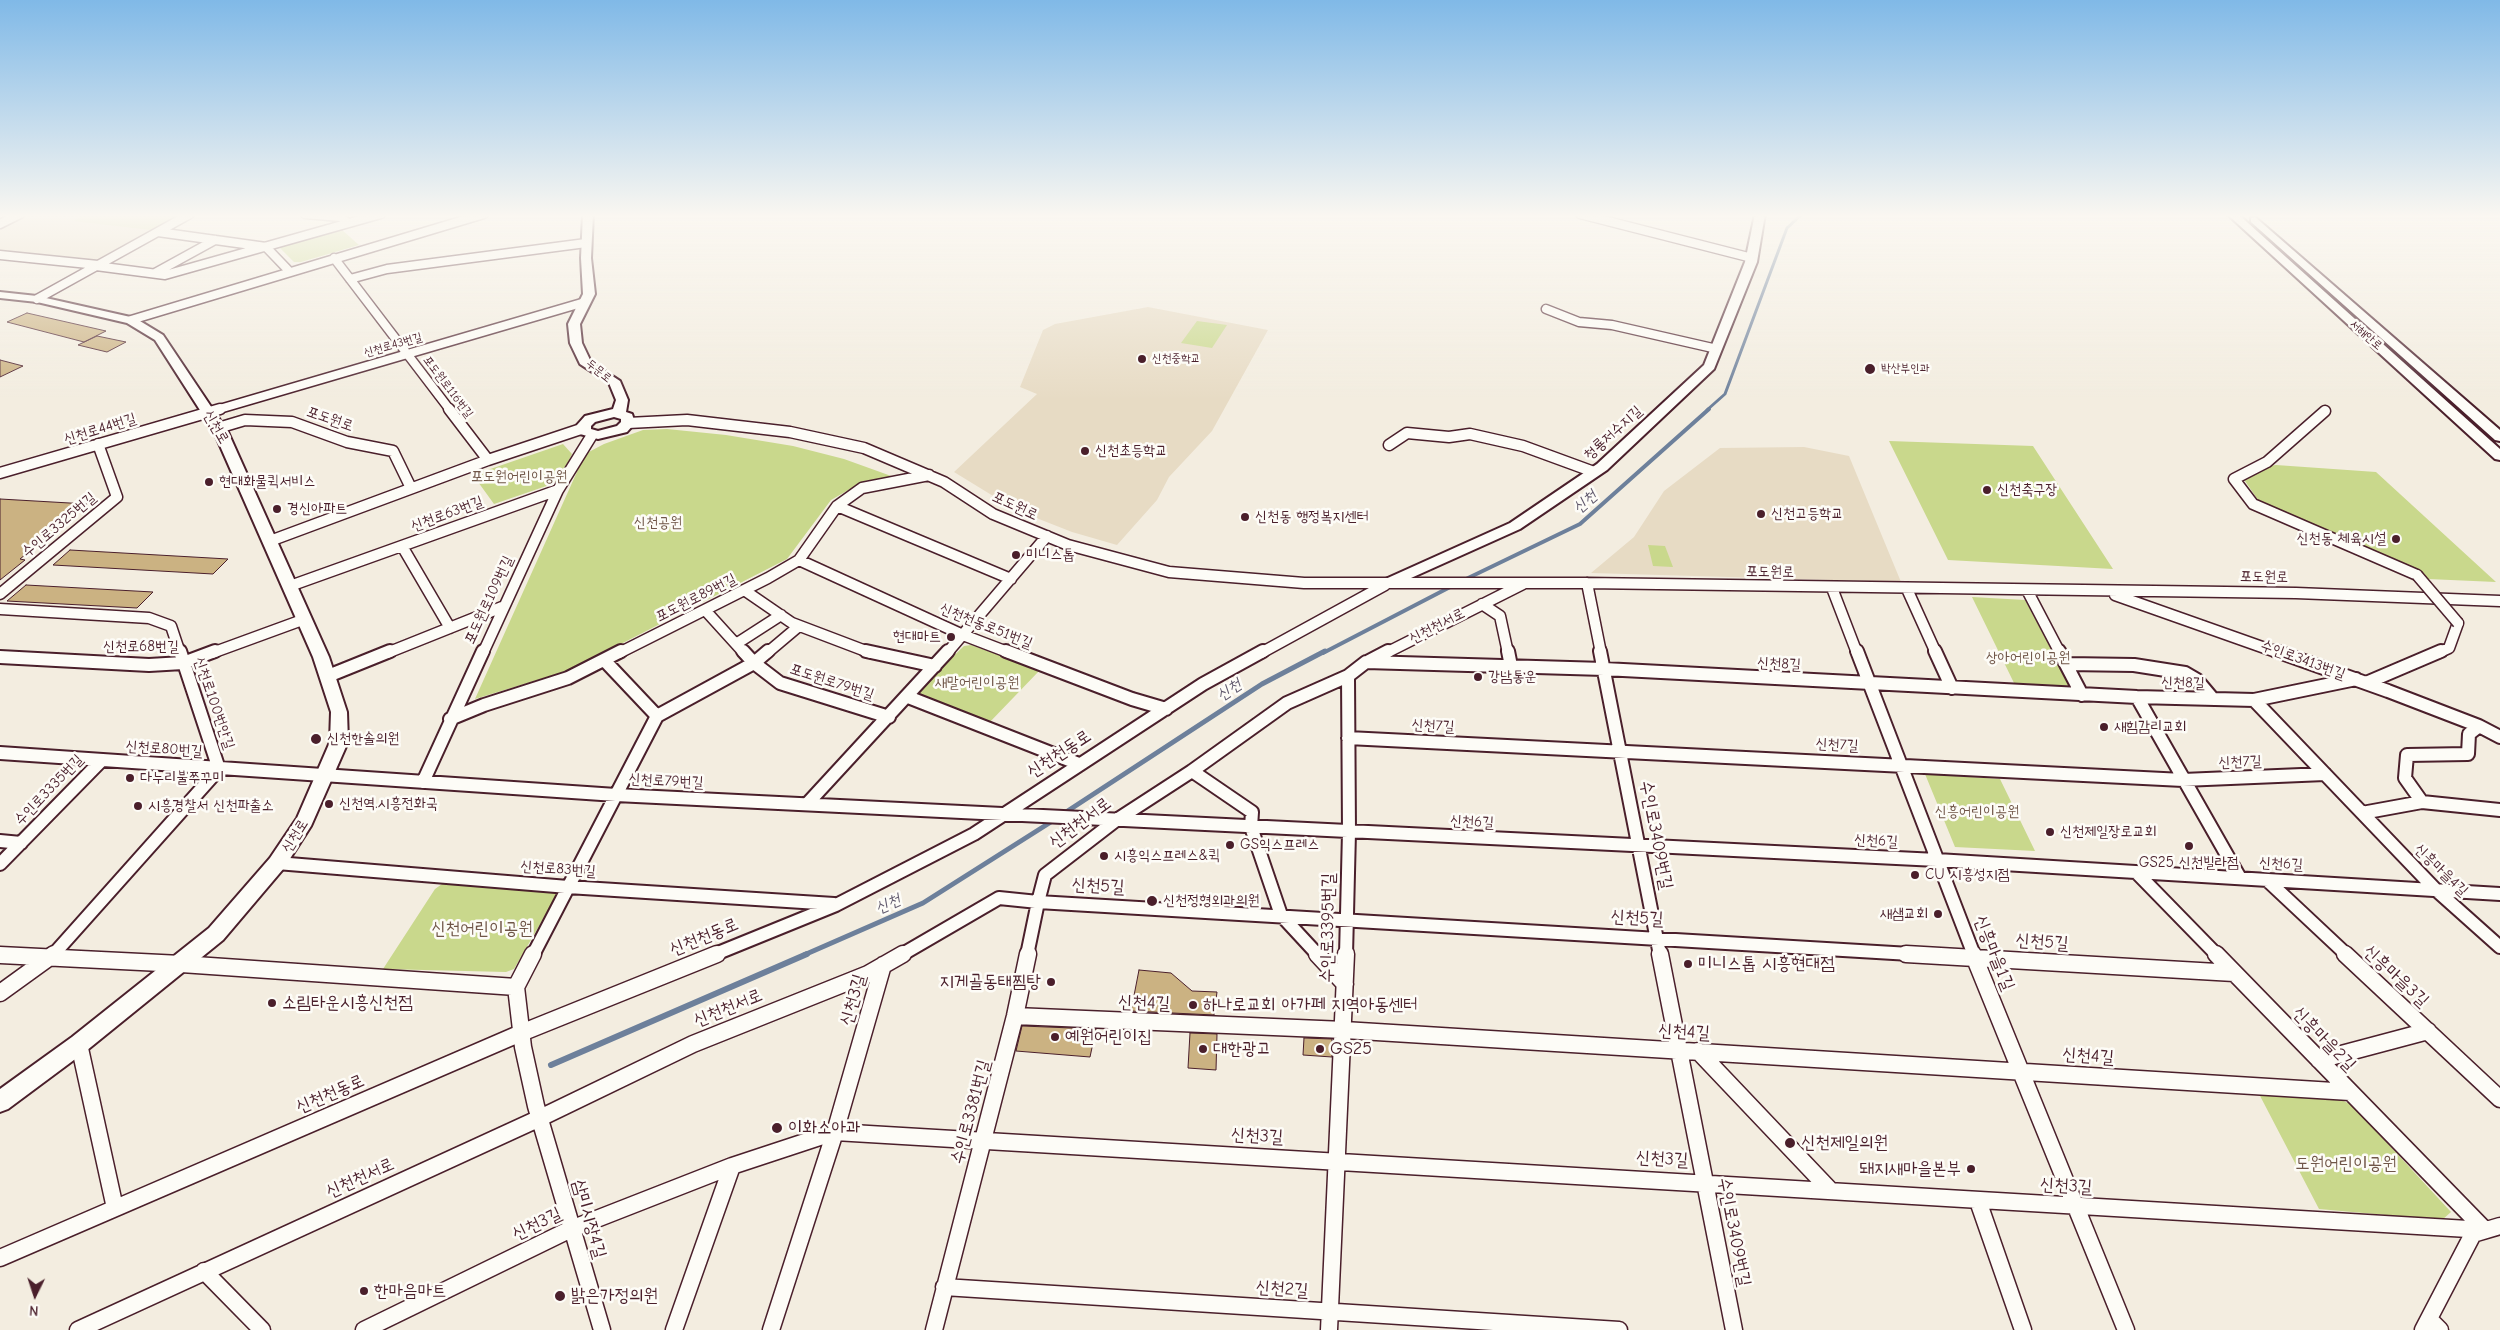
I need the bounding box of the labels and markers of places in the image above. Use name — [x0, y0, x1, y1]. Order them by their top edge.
place label: 신천중학교 — [1152, 352, 1200, 366]
marker: 신천중학교 — [1136, 353, 1148, 365]
marker: 박산부인과 — [1863, 362, 1877, 376]
place label: 박산부인과 — [1881, 362, 1929, 376]
place label: 신천초등학교 — [1095, 442, 1167, 460]
marker: 신천초등학교 — [1079, 445, 1091, 457]
place label: 현대화물퀵서비스 — [219, 473, 316, 491]
marker: 현대화물퀵서비스 — [203, 476, 215, 488]
place label: 신천축구장 — [1997, 481, 2057, 499]
marker: 신천축구장 — [1981, 484, 1993, 496]
place label: 경신아파트 — [287, 500, 347, 518]
marker: 경신아파트 — [271, 503, 283, 515]
place label: 신천고등학교 — [1771, 505, 1843, 523]
place label: 신천동 행정복지센터 — [1255, 508, 1369, 526]
marker: 신천고등학교 — [1755, 508, 1767, 520]
marker: 신천동 행정복지센터 — [1239, 511, 1251, 523]
place label: 신천동 체육시설 — [2296, 530, 2386, 548]
marker: 신천동 체육시설 — [2390, 533, 2402, 545]
place label: 미니스톱 — [1026, 546, 1074, 564]
marker: 미니스톱 — [1010, 549, 1022, 561]
place label: 현대마트 — [893, 628, 941, 646]
marker: 현대마트 — [945, 631, 957, 643]
place label: 강남통운 — [1488, 668, 1536, 686]
marker: 강남통운 — [1472, 671, 1484, 683]
place label: 새힘감리교회 — [2114, 718, 2186, 736]
marker: 새힘감리교회 — [2098, 721, 2110, 733]
place label: 신천한솔의원 — [327, 730, 399, 748]
marker: 신천한솔의원 — [309, 732, 323, 746]
place label: 다누리불쭈꾸미 — [140, 769, 224, 787]
marker: 다누리불쭈꾸미 — [124, 772, 136, 784]
place label: 신천역.시흥전화국 — [339, 795, 438, 813]
place label: 시흥경찰서 신천파출소 — [148, 797, 274, 815]
marker: 신천역.시흥전화국 — [323, 798, 335, 810]
marker: 시흥경찰서 신천파출소 — [132, 800, 144, 812]
place label: 신천제일장로교회 — [2060, 823, 2157, 841]
marker: 신천제일장로교회 — [2044, 826, 2056, 838]
place label: GS익스프레스 — [1240, 836, 1319, 854]
marker: GS익스프레스 — [1224, 839, 1236, 851]
marker: GS25 신천빌라점 — [2183, 840, 2195, 852]
place label: 시흥익스프레스&퀵 — [1114, 847, 1220, 865]
marker: 시흥익스프레스&퀵 — [1098, 850, 1110, 862]
place label: GS25 신천빌라점 — [2139, 854, 2239, 872]
place label: CU 시흥성지점 — [1925, 866, 2010, 884]
marker: CU 시흥성지점 — [1909, 869, 1921, 881]
place label: 신천정형외과의원 — [1163, 892, 1260, 910]
marker: 신천정형외과의원 — [1145, 894, 1159, 908]
place label: 새샘교회 — [1880, 905, 1928, 923]
marker: 새샘교회 — [1932, 908, 1944, 920]
place label: 미니스톱 시흥현대점 — [1698, 953, 1834, 975]
marker: 미니스톱 시흥현대점 — [1682, 958, 1694, 970]
place label: 지게골동태찜탕 — [940, 971, 1041, 993]
marker: 지게골동태찜탕 — [1045, 976, 1057, 988]
place label: 소림타운시흥신천점 — [282, 992, 412, 1014]
place label: 하나로교회 아가페 지역아동센터 — [1203, 994, 1418, 1016]
marker: 소림타운시흥신천점 — [266, 997, 278, 1009]
marker: 하나로교회 아가페 지역아동센터 — [1187, 999, 1199, 1011]
place label: 예원어린이집 — [1065, 1026, 1152, 1048]
marker: 예원어린이집 — [1049, 1031, 1061, 1043]
place label: 대한광고 — [1213, 1038, 1271, 1060]
place label: GS25 — [1330, 1038, 1372, 1060]
marker: 대한광고 — [1197, 1043, 1209, 1055]
marker: GS25 — [1314, 1043, 1326, 1055]
place label: 이화소아과 — [788, 1117, 860, 1139]
marker: 이화소아과 — [770, 1121, 784, 1135]
place label: 신천제일의원 — [1801, 1132, 1888, 1154]
marker: 신천제일의원 — [1783, 1136, 1797, 1150]
place label: 돼지새마을본부 — [1860, 1158, 1961, 1180]
marker: 돼지새마을본부 — [1965, 1163, 1977, 1175]
place label: 한마음마트 — [374, 1280, 446, 1302]
marker: 한마음마트 — [358, 1285, 370, 1297]
place label: 밝은가정의원 — [571, 1285, 658, 1307]
marker: 밝은가정의원 — [553, 1289, 567, 1303]

